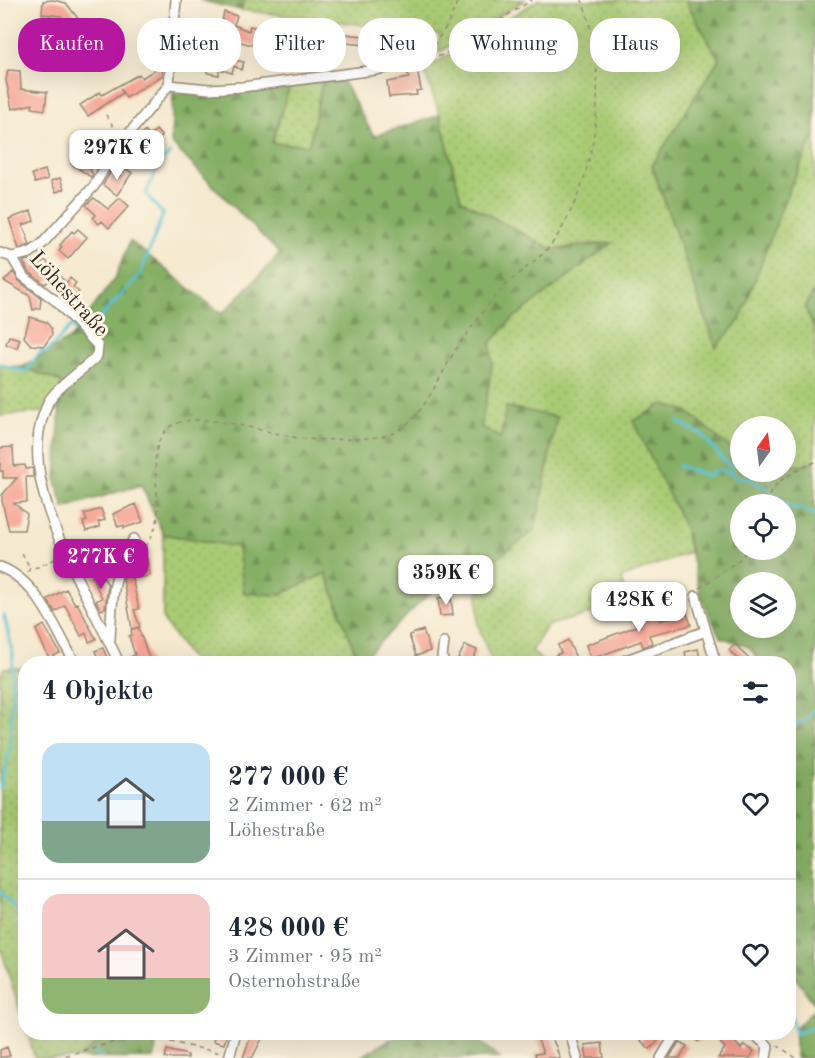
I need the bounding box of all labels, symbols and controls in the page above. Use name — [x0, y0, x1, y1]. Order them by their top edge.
chip: Kaufen — [18, 18, 125, 72]
chip: Mieten — [137, 18, 241, 72]
chip: Filter — [253, 18, 346, 72]
chip: Neu — [358, 18, 437, 72]
chip: Wohnung — [449, 18, 578, 72]
chip: Haus — [590, 18, 680, 72]
pin: 297K € — [68, 130, 166, 181]
text: 297K € — [83, 139, 151, 159]
street label: Löhestraße — [25, 247, 112, 341]
north arrow — [730, 416, 796, 482]
map controls — [730, 416, 796, 638]
button: locate — [730, 494, 796, 560]
pin: 277K € — [52, 539, 150, 590]
text: 277K € — [67, 548, 135, 568]
pin: 359K € — [397, 555, 495, 606]
text: 359K € — [412, 564, 480, 584]
button: layers — [730, 572, 796, 638]
pin: 428K € — [590, 582, 688, 633]
text: 428K € — [605, 591, 673, 611]
icon: filters — [739, 676, 772, 709]
text: 4 Objekte — [42, 679, 154, 705]
text: 277 000 € — [228, 765, 348, 791]
icon: home — [90, 767, 162, 839]
icon: heart — [739, 787, 772, 820]
text: 2 Zimmer · 62 m² — [228, 796, 382, 816]
text: Löhestraße — [228, 821, 325, 841]
text: 428 000 € — [228, 916, 348, 942]
icon: home — [90, 918, 162, 990]
icon: heart — [739, 938, 772, 971]
text: 3 Zimmer · 95 m² — [228, 947, 382, 967]
text: Osternohstraße — [228, 972, 360, 992]

